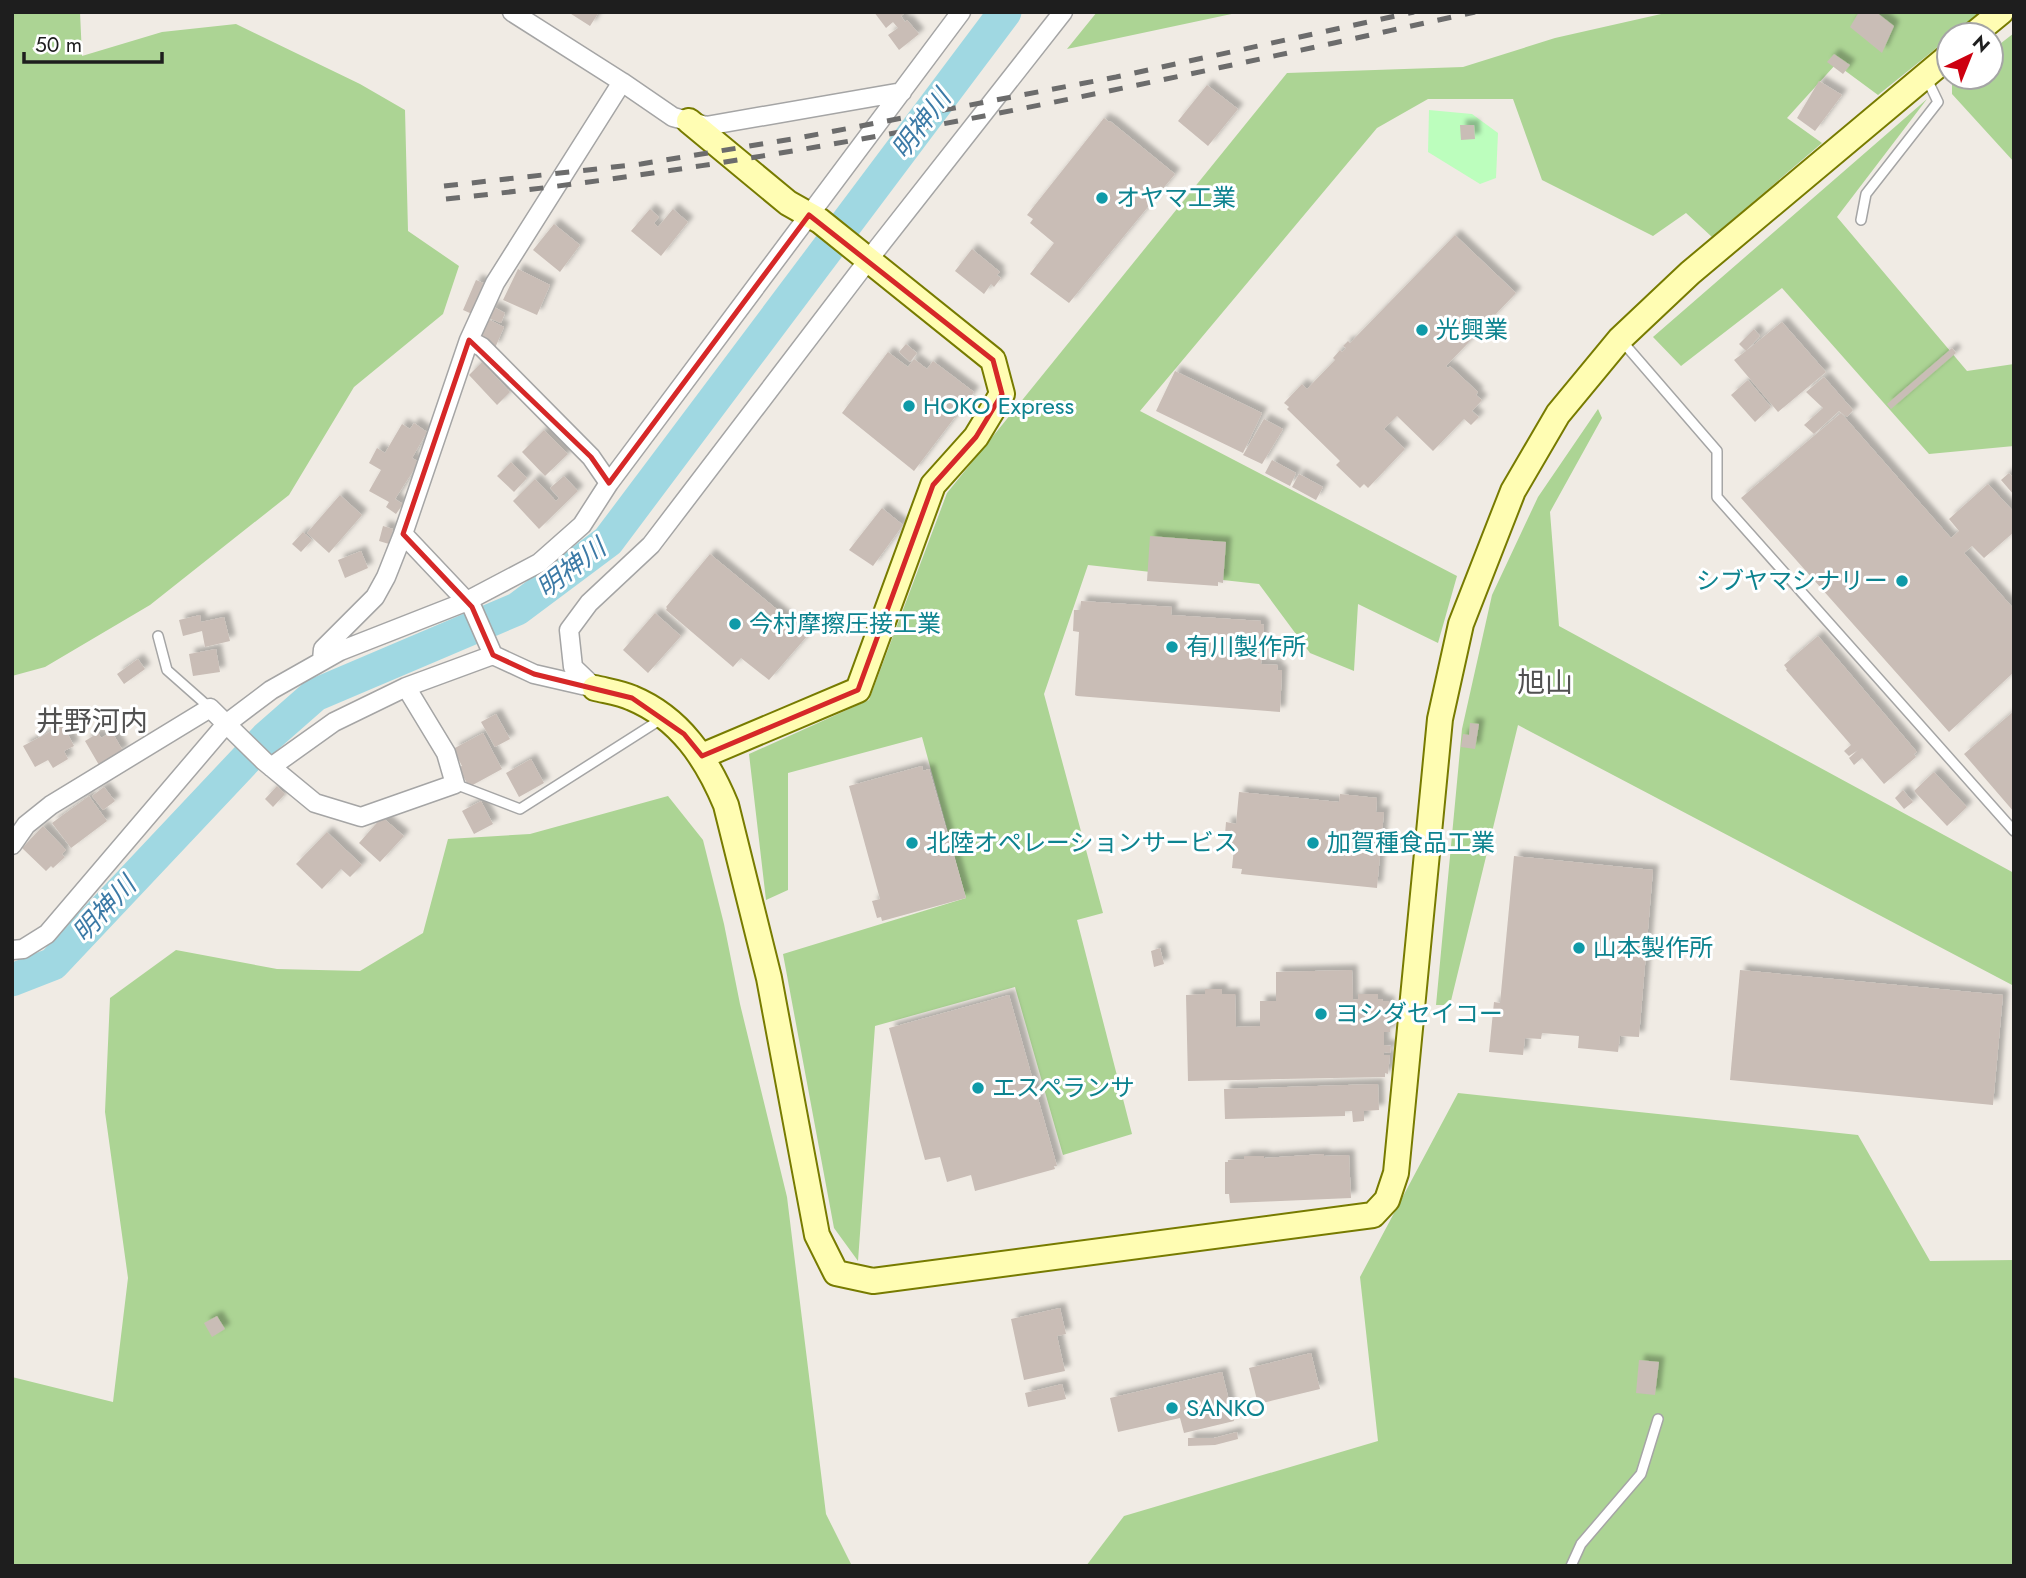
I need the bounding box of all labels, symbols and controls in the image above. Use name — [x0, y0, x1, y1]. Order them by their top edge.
scale bar — [24, 21, 163, 65]
north arrow — [1935, 21, 2005, 91]
text: N — [1967, 29, 1996, 59]
text: 50 m — [35, 30, 82, 60]
water label: 明神川 — [882, 79, 961, 167]
place label: オヤマ工業 — [1116, 180, 1236, 215]
marker: オヤマ工業 — [1094, 190, 1110, 206]
place label: 光興業 — [1436, 312, 1508, 347]
marker: 光興業 — [1414, 322, 1430, 338]
place label: HOKO Express — [923, 388, 1074, 423]
marker: HOKO Express — [901, 398, 917, 414]
water label: 明神川 — [528, 528, 616, 607]
place label: シブヤマシナリー — [1696, 563, 1888, 598]
marker: シブヤマシナリー — [1894, 573, 1910, 589]
place label: 今村摩擦圧接工業 — [749, 606, 941, 641]
marker: 今村摩擦圧接工業 — [727, 616, 743, 632]
place label: 有川製作所 — [1186, 629, 1306, 664]
marker: 有川製作所 — [1164, 639, 1180, 655]
district label: 旭山 — [1517, 662, 1573, 703]
district label: 井野河内 — [36, 701, 148, 742]
place label: 北陸オペレーションサービス — [926, 825, 1238, 860]
place label: 加賀種食品工業 — [1327, 825, 1495, 860]
marker: 北陸オペレーションサービス — [904, 835, 920, 851]
marker: 加賀種食品工業 — [1305, 835, 1321, 851]
water label: 明神川 — [64, 865, 147, 950]
place label: 山本製作所 — [1593, 930, 1713, 965]
marker: 山本製作所 — [1571, 940, 1587, 956]
place label: ヨシダセイコー — [1335, 996, 1503, 1031]
marker: ヨシダセイコー — [1313, 1006, 1329, 1022]
place label: エスペランサ — [992, 1070, 1134, 1105]
marker: エスペランサ — [970, 1080, 986, 1096]
place label: SANKO — [1186, 1390, 1265, 1425]
marker: SANKO — [1164, 1400, 1180, 1416]

